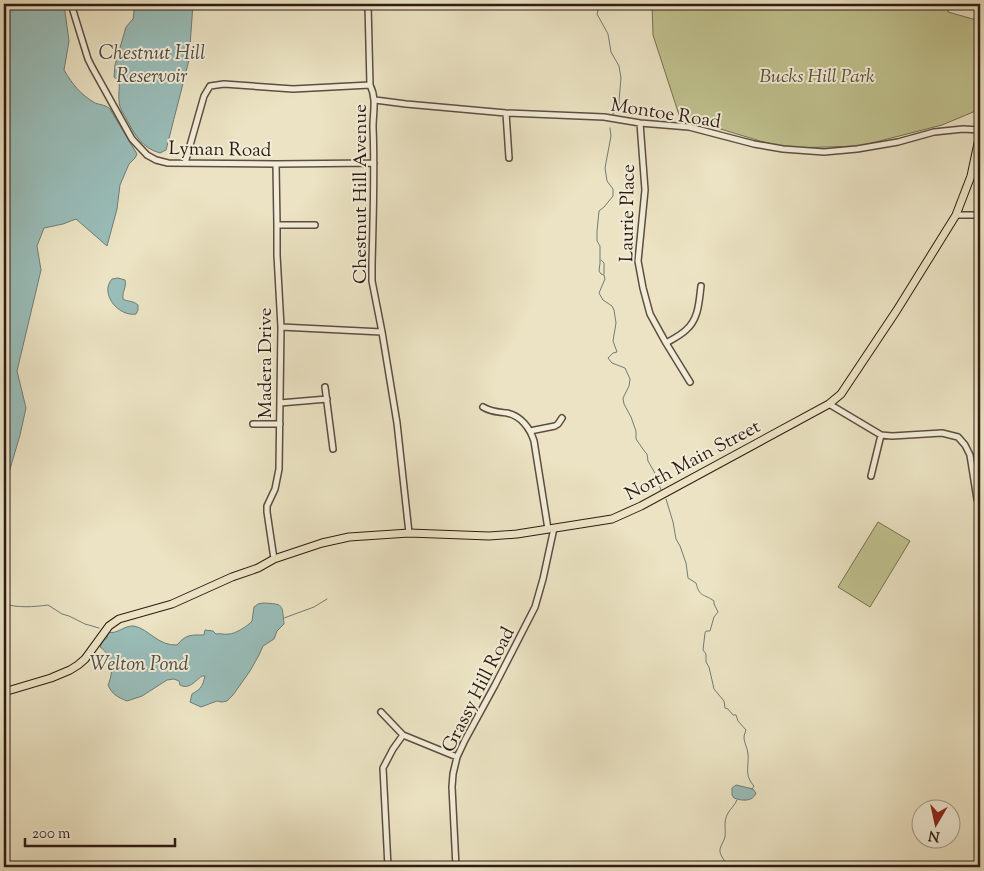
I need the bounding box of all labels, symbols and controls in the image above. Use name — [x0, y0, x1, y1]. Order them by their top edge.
water label: Chestnut Hill Reservoir — [99, 40, 205, 92]
park label: Bucks Hill Park — [759, 64, 875, 91]
street label: Montoe Road — [609, 92, 723, 137]
street label: Chestnut Hill Avenue — [348, 104, 375, 284]
street label: Lyman Road — [168, 136, 272, 165]
street label: Laurie Place — [614, 164, 643, 262]
street label: Madera Drive — [253, 307, 280, 419]
street label: North Main Street — [621, 414, 766, 508]
street label: Grassy Hill Road — [436, 622, 523, 758]
water label: Welton Pond — [89, 651, 189, 680]
north arrow — [912, 798, 962, 848]
scale bar — [25, 816, 175, 848]
text: 200 m — [32, 824, 71, 845]
text: N — [927, 824, 941, 846]

